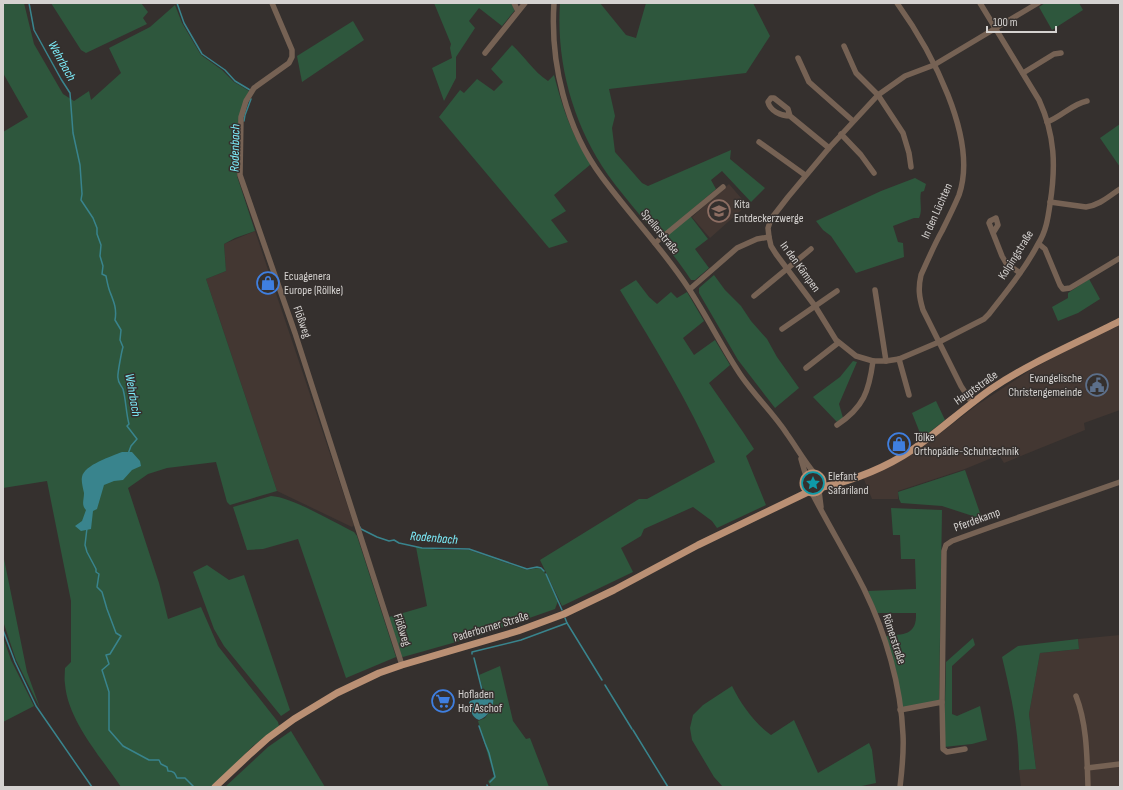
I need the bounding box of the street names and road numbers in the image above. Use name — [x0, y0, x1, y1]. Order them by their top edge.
street label: In den Lüchten — [918, 181, 956, 241]
street label: Spellerstraße — [637, 207, 683, 258]
street label: Kolpingstraße — [995, 227, 1037, 282]
street label: In den Kämpen — [777, 239, 823, 295]
street label: Flößweg — [290, 304, 315, 340]
street label: Hauptstraße — [951, 367, 1001, 408]
street label: Pferdekamp — [952, 505, 1002, 535]
street label: Paderborner Straße — [451, 608, 531, 646]
street label: Flößweg — [390, 612, 414, 648]
street label: Römerstraße — [879, 612, 909, 666]

